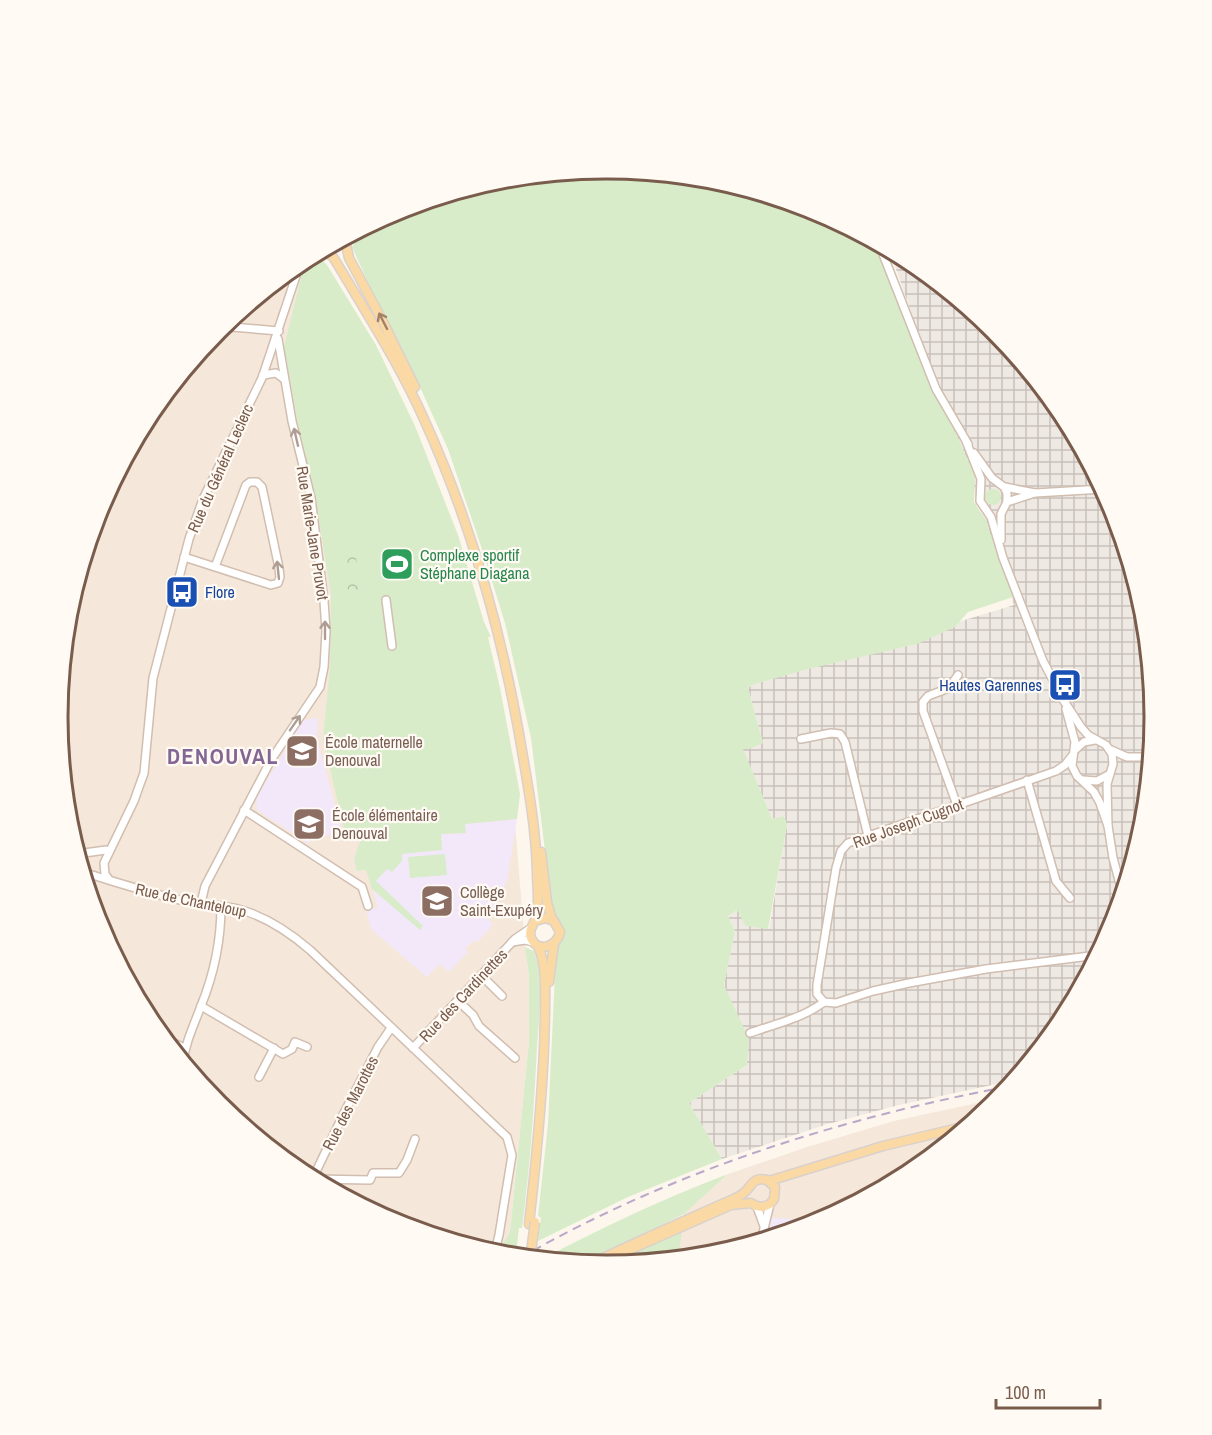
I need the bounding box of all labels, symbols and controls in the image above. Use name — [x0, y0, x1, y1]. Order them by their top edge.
one-way arrow — [377, 313, 388, 331]
street label: Rue du Général Leclerc — [182, 400, 258, 536]
one-way arrow — [289, 428, 301, 447]
street label: Rue Marie-Jane Pruvot — [292, 464, 335, 602]
place label: Complexe sportif Stéphane Diagana — [420, 544, 530, 584]
sports icon: Complexe sportif Stéphane Diagana — [379, 546, 415, 582]
one-way arrow — [272, 561, 283, 580]
bus stop icon: Flore — [164, 574, 200, 610]
place label: Flore — [205, 581, 235, 603]
one-way arrow — [320, 620, 331, 640]
bus stop icon: Hautes Garennes — [1047, 667, 1083, 703]
place label: Hautes Garennes — [939, 674, 1042, 696]
one-way arrow — [289, 715, 301, 732]
place label: École maternelle Denouval — [325, 731, 423, 771]
school or university icon: École maternelle Denouval — [284, 733, 320, 769]
district label: DENOUVAL — [167, 741, 279, 771]
street label: Rue Joseph Cugnot — [850, 793, 967, 853]
place label: École élémentaire Denouval — [332, 804, 438, 844]
school or university icon: École élémentaire Denouval — [291, 806, 327, 842]
street label: Rue de Chanteloup — [133, 877, 249, 923]
place label: Collège Saint-Exupéry — [460, 881, 544, 921]
school or university icon: Collège Saint-Exupéry — [419, 883, 455, 919]
street label: Rue des Cardinettes — [414, 943, 512, 1047]
street label: Rue des Marottes — [317, 1052, 383, 1154]
scale bar — [996, 1372, 1100, 1410]
text: 100 m — [1005, 1380, 1046, 1405]

